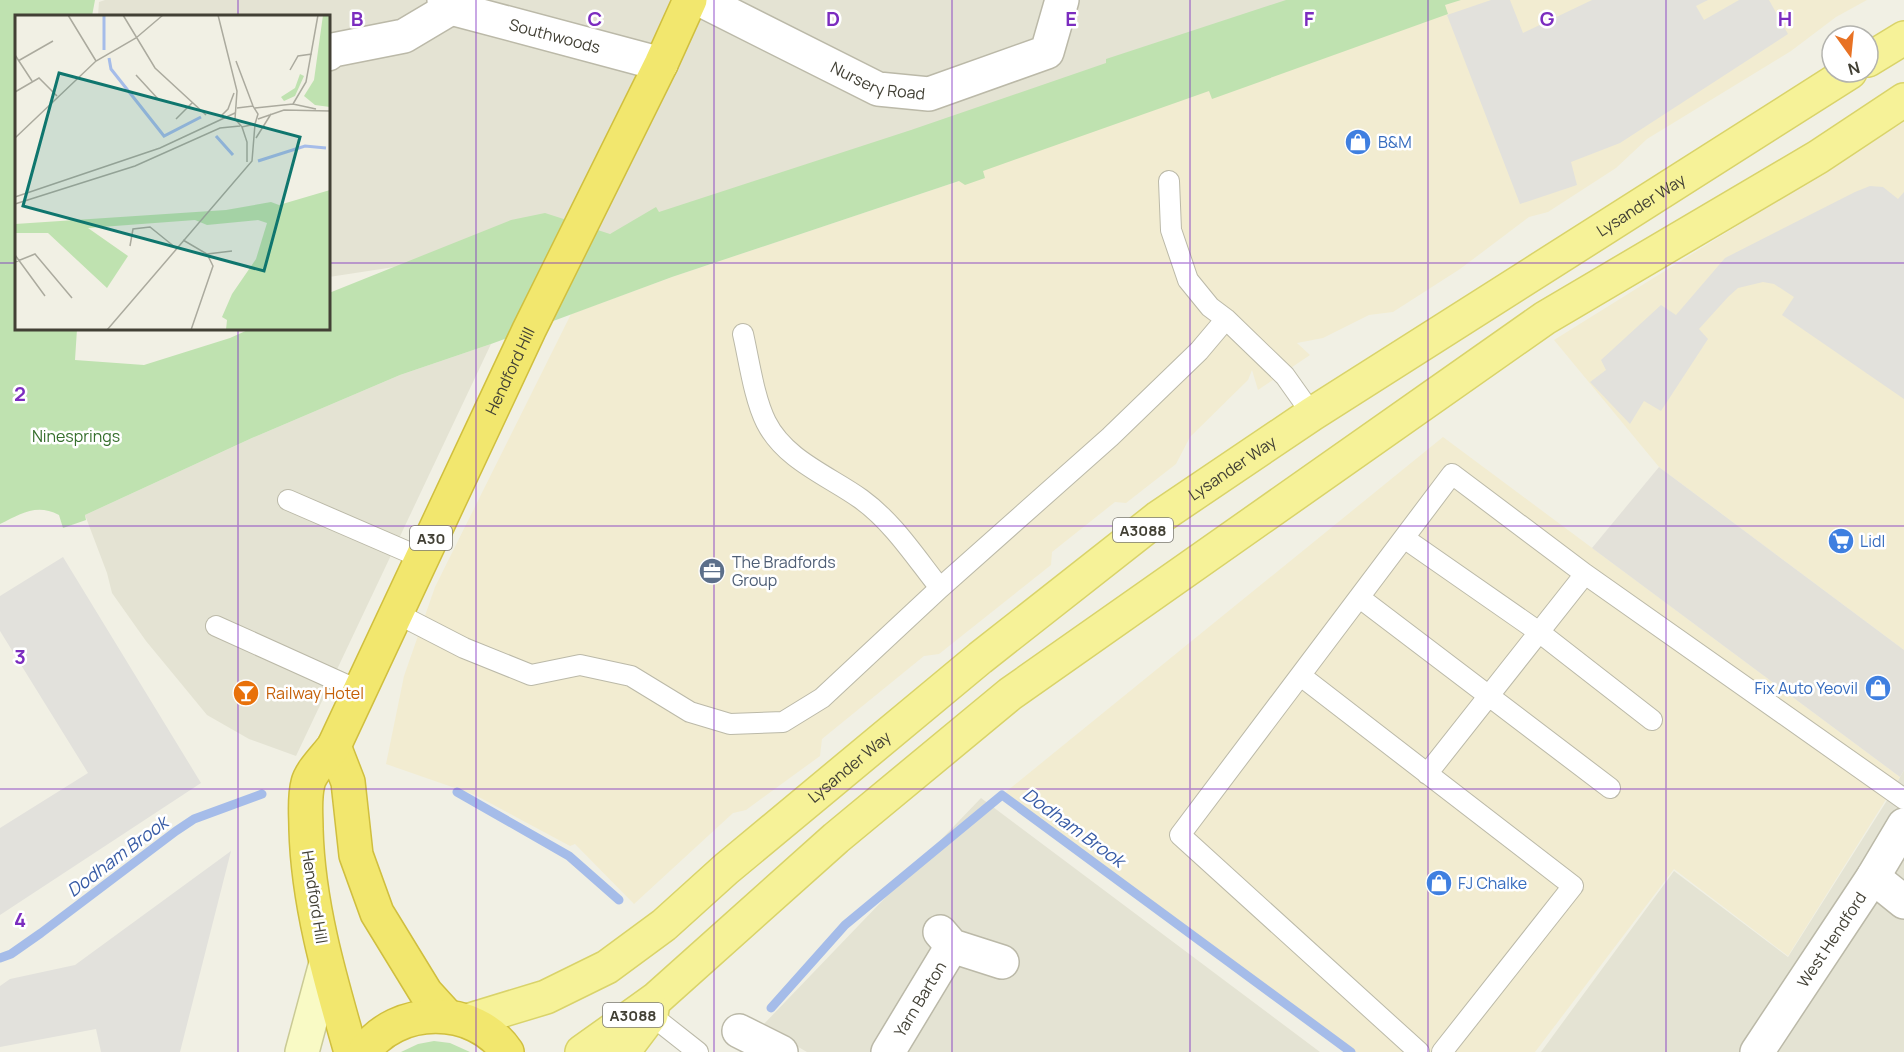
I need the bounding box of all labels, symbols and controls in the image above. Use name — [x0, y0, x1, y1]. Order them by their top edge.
text: B — [351, 5, 364, 32]
text: C — [588, 5, 602, 32]
text: D — [826, 5, 840, 32]
text: E — [1065, 5, 1077, 32]
text: F — [1304, 5, 1315, 32]
text: G — [1540, 5, 1555, 32]
text: H — [1778, 5, 1792, 32]
street label: Southwoods — [507, 13, 603, 58]
inset map — [15, 15, 330, 330]
north arrow — [1820, 24, 1880, 84]
street label: Nursery Road — [827, 56, 926, 105]
text: N — [1845, 56, 1862, 81]
shop icon: B&M — [1343, 127, 1373, 157]
place label: B&M — [1378, 131, 1412, 153]
street label: Lysander Way — [1592, 168, 1690, 242]
street label: Hendford Hill — [480, 323, 540, 418]
text: 2 — [14, 380, 26, 407]
park label: Ninesprings — [32, 425, 120, 447]
street label: Lysander Way — [1184, 430, 1281, 505]
road number: A3088 — [1113, 518, 1173, 542]
road number: A30 — [410, 526, 452, 550]
supermarket icon: Lidl — [1826, 526, 1856, 556]
place label: Lidl — [1860, 530, 1885, 552]
place label: The Bradfords Group — [732, 551, 836, 591]
office icon: The Bradfords Group — [697, 556, 727, 586]
text: 3 — [14, 643, 26, 670]
shop icon: Fix Auto Yeovil — [1863, 673, 1893, 703]
place label: Fix Auto Yeovil — [1754, 677, 1858, 699]
bar icon: Railway Hotel — [231, 678, 261, 708]
place label: Railway Hotel — [266, 682, 364, 704]
street label: Lysander Way — [803, 725, 896, 808]
water label: Dodham Brook — [1018, 782, 1132, 874]
water label: Dodham Brook — [62, 808, 175, 902]
street label: Hendford Hill — [297, 849, 333, 945]
shop icon: FJ Chalke — [1424, 868, 1454, 898]
place label: FJ Chalke — [1458, 872, 1527, 894]
street label: West Hendford — [1792, 887, 1871, 992]
text: 4 — [14, 906, 26, 933]
street label: Yarn Barton — [889, 957, 951, 1041]
road number: A3088 — [603, 1003, 663, 1027]

